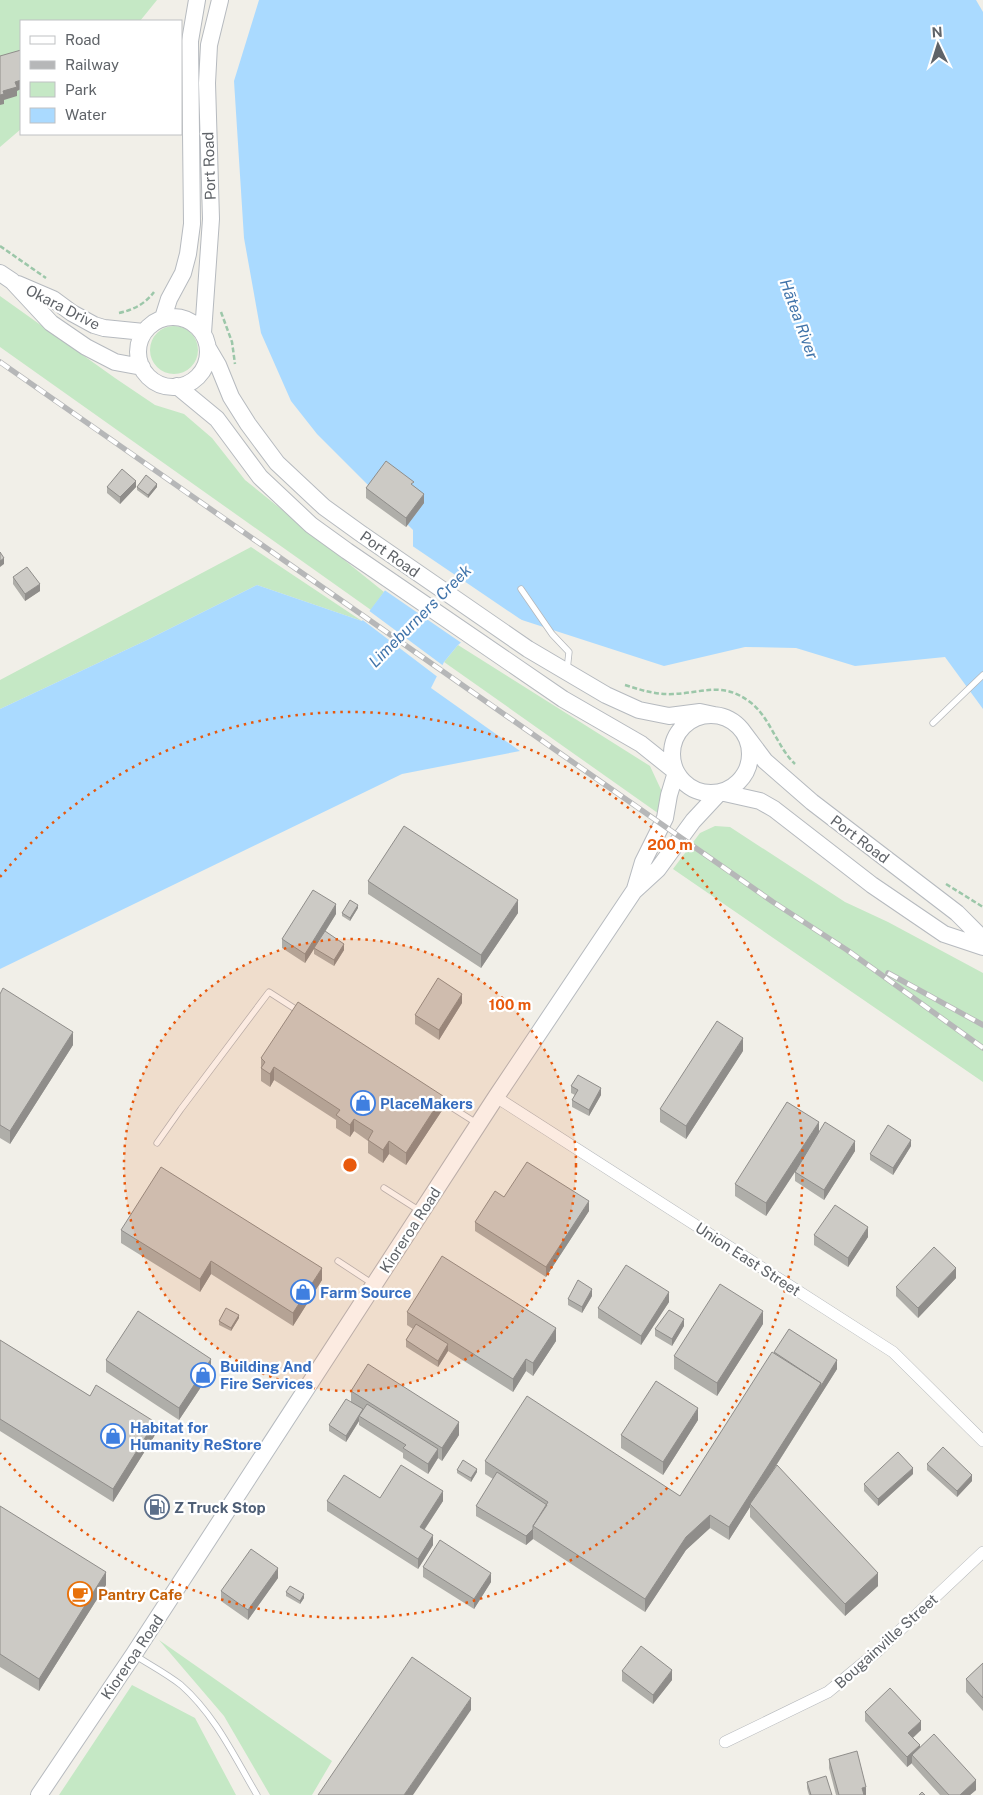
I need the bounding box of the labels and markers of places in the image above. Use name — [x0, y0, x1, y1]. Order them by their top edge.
shop icon: PlaceMakers — [350, 1090, 376, 1116]
place label: PlaceMakers — [380, 1095, 473, 1112]
centre of rings — [341, 1156, 359, 1174]
shop icon: Farm Source — [290, 1279, 316, 1305]
place label: Farm Source — [320, 1284, 411, 1301]
place label: Building And Fire Services — [220, 1358, 313, 1392]
shop icon: Building And Fire Services — [190, 1362, 216, 1388]
place label: Habitat for Humanity ReStore — [130, 1419, 262, 1453]
shop icon: Habitat for Humanity ReStore — [100, 1423, 126, 1449]
fuel station icon: Z Truck Stop — [144, 1494, 170, 1520]
place label: Z Truck Stop — [174, 1499, 266, 1516]
cafe icon: Pantry Cafe — [67, 1581, 93, 1607]
place label: Pantry Cafe — [98, 1586, 183, 1603]

